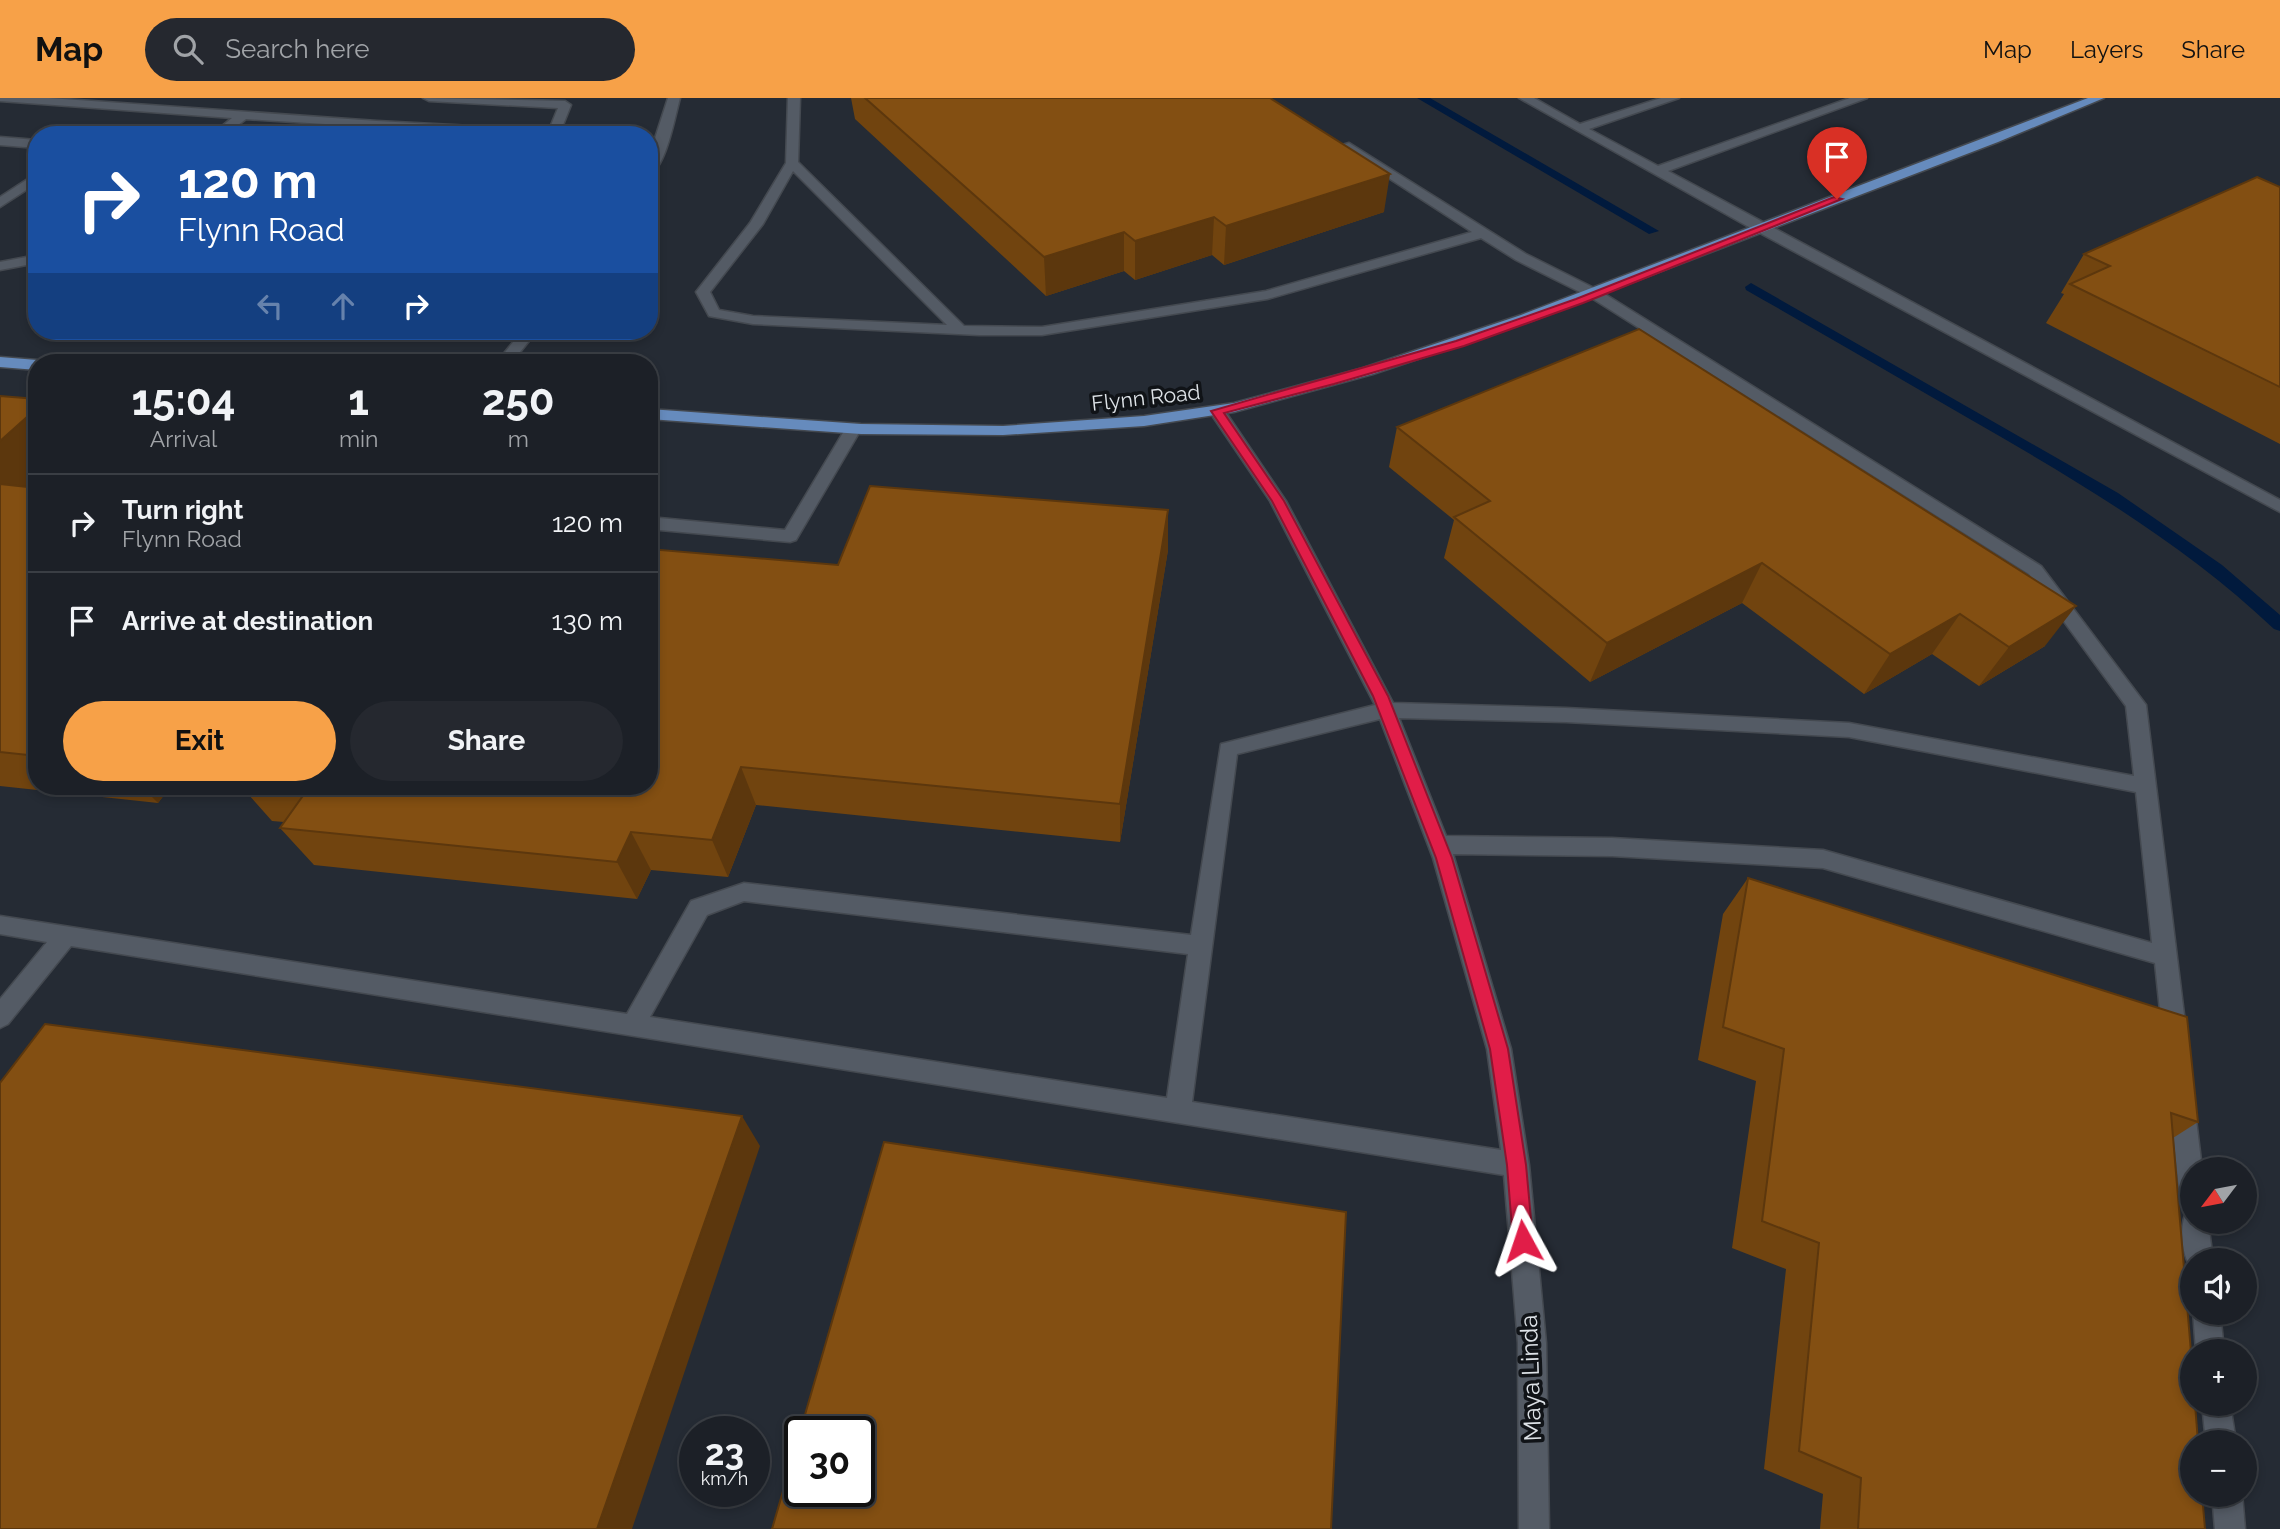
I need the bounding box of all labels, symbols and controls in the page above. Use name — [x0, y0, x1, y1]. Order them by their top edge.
search box — [145, 18, 635, 81]
text: Map — [35, 30, 103, 69]
icon: search — [169, 30, 207, 68]
text: Search here — [225, 34, 370, 64]
text: Map — [1983, 35, 2032, 64]
text: Layers — [2070, 35, 2143, 64]
text: Share — [2181, 35, 2245, 64]
pin — [1807, 127, 1867, 199]
icon: arrive — [1818, 138, 1856, 176]
text: 120 m — [178, 152, 317, 209]
icon: right — [63, 154, 154, 245]
text: Flynn Road — [178, 211, 345, 248]
icon: left — [251, 287, 289, 325]
icon: ahead — [324, 287, 362, 325]
icon: right — [397, 287, 435, 325]
text: 15:04 — [131, 376, 236, 425]
text: 1 — [348, 376, 369, 425]
text: 250 — [482, 376, 555, 425]
street label: Flynn Road — [1090, 379, 1202, 416]
text: Arrival — [150, 425, 217, 452]
text: min — [339, 425, 378, 452]
text: m — [508, 425, 529, 452]
text: Turn right — [122, 495, 243, 525]
icon: right — [63, 504, 101, 542]
text: 120 m — [552, 508, 623, 538]
text: Flynn Road — [122, 525, 242, 552]
icon: arrive — [63, 602, 101, 640]
text: Arrive at destination — [122, 606, 373, 636]
text: 130 m — [552, 606, 623, 636]
button: Exit — [63, 701, 336, 781]
button: Share — [350, 701, 623, 781]
north arrow — [2180, 1157, 2258, 1234]
map controls — [2180, 1157, 2257, 1507]
position arrow — [1486, 1204, 1560, 1278]
button: sound — [2180, 1248, 2257, 1325]
street label: Maya Linda — [1514, 1314, 1547, 1442]
button: + — [2180, 1339, 2257, 1416]
speed limit sign: 30 — [784, 1416, 875, 1507]
button: − — [2180, 1430, 2257, 1507]
text: 23 — [705, 1432, 744, 1473]
text: km/h — [701, 1468, 748, 1489]

